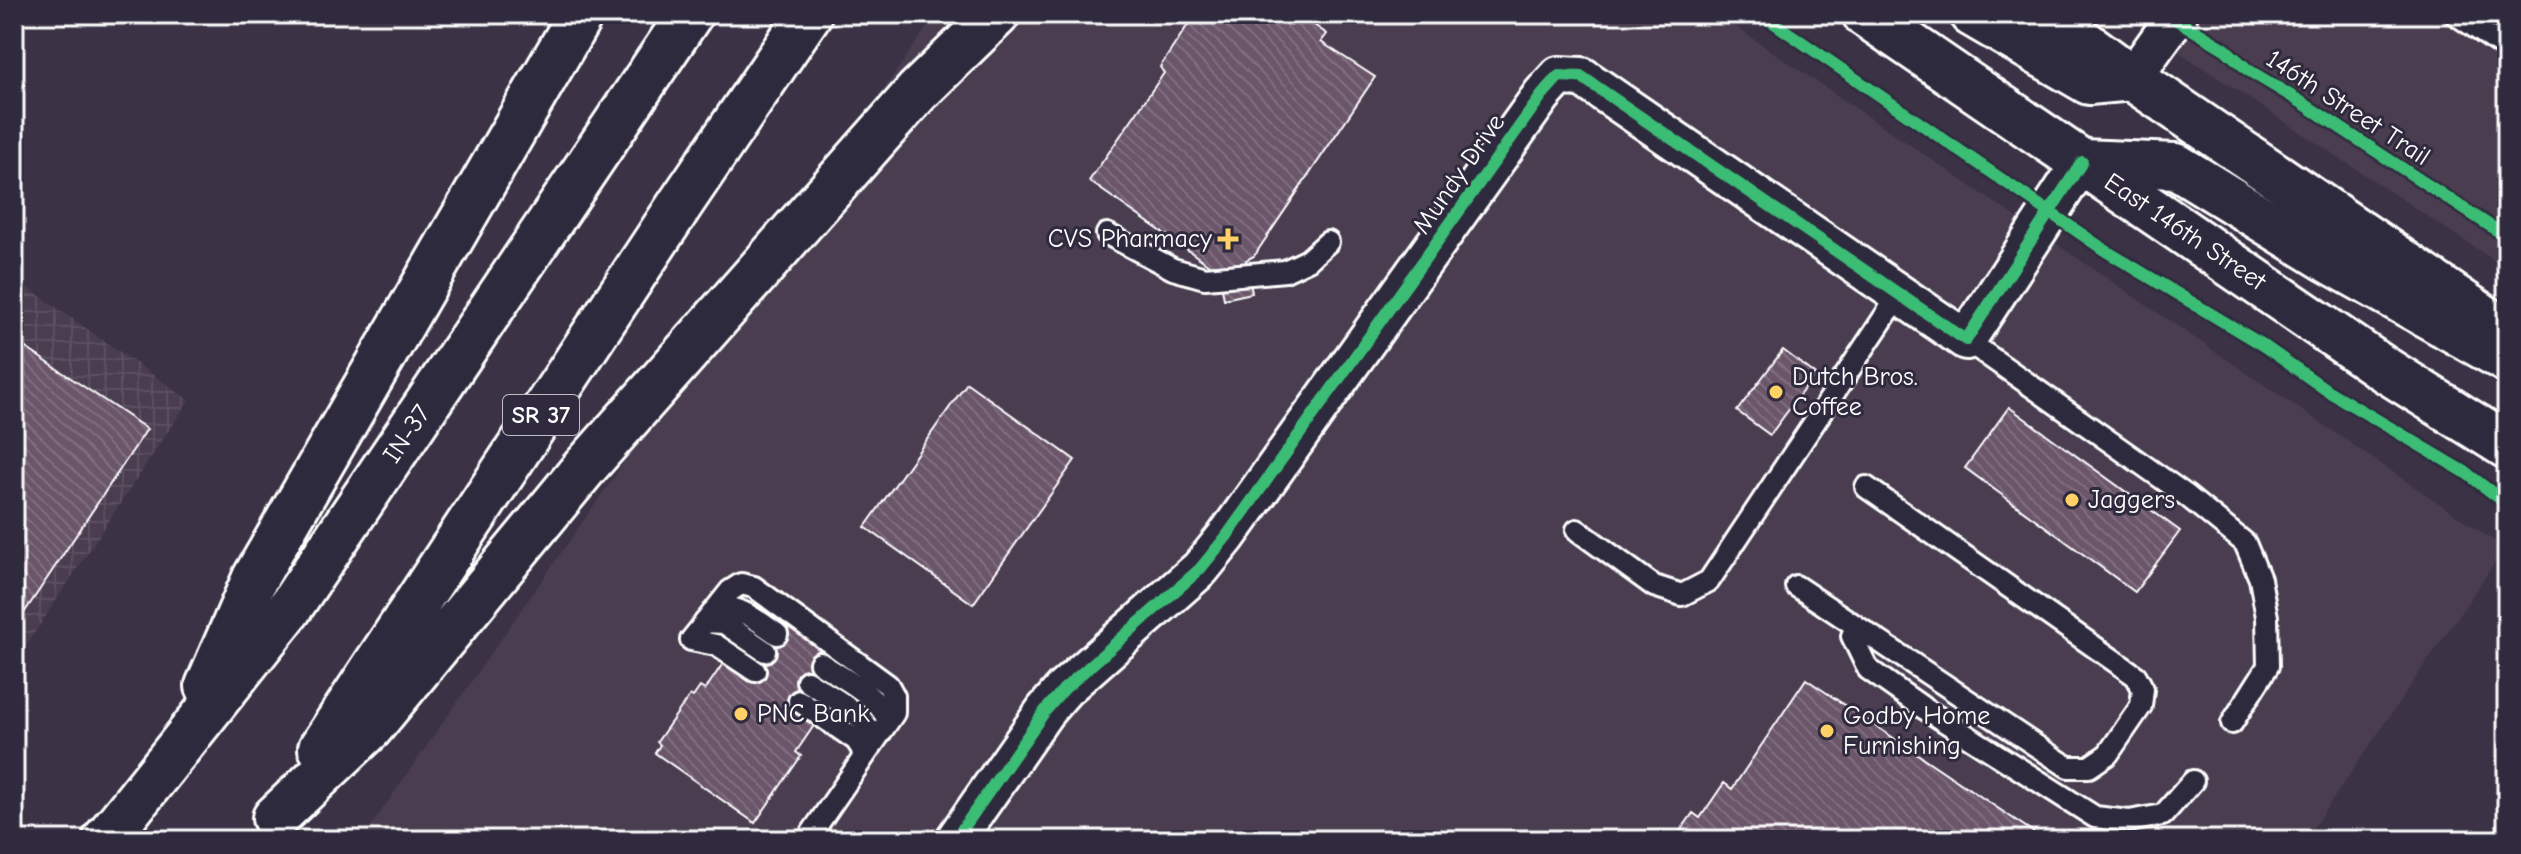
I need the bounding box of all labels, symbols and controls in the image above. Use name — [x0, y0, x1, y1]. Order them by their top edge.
street label: 146th Street Trail — [2260, 44, 2436, 172]
street label: Mundy Drive — [1407, 108, 1511, 240]
street label: East 146th Street — [2099, 167, 2273, 298]
place label: CVS Pharmacy — [1048, 224, 1212, 254]
marker: CVS Pharmacy — [1219, 230, 1237, 248]
place label: Dutch Bros. Coffee — [1792, 362, 1918, 422]
marker: Dutch Bros. Coffee — [1767, 383, 1785, 401]
road number: SR 37 — [503, 395, 579, 435]
street label: IN-37 — [377, 399, 437, 469]
place label: Jaggers — [2088, 485, 2175, 515]
marker: Jaggers — [2063, 491, 2081, 509]
place label: PNC Bank — [757, 699, 870, 729]
place label: Godby Home Furnishing — [1843, 701, 1990, 761]
marker: PNC Bank — [732, 705, 750, 723]
marker: Godby Home Furnishing — [1818, 722, 1836, 740]

